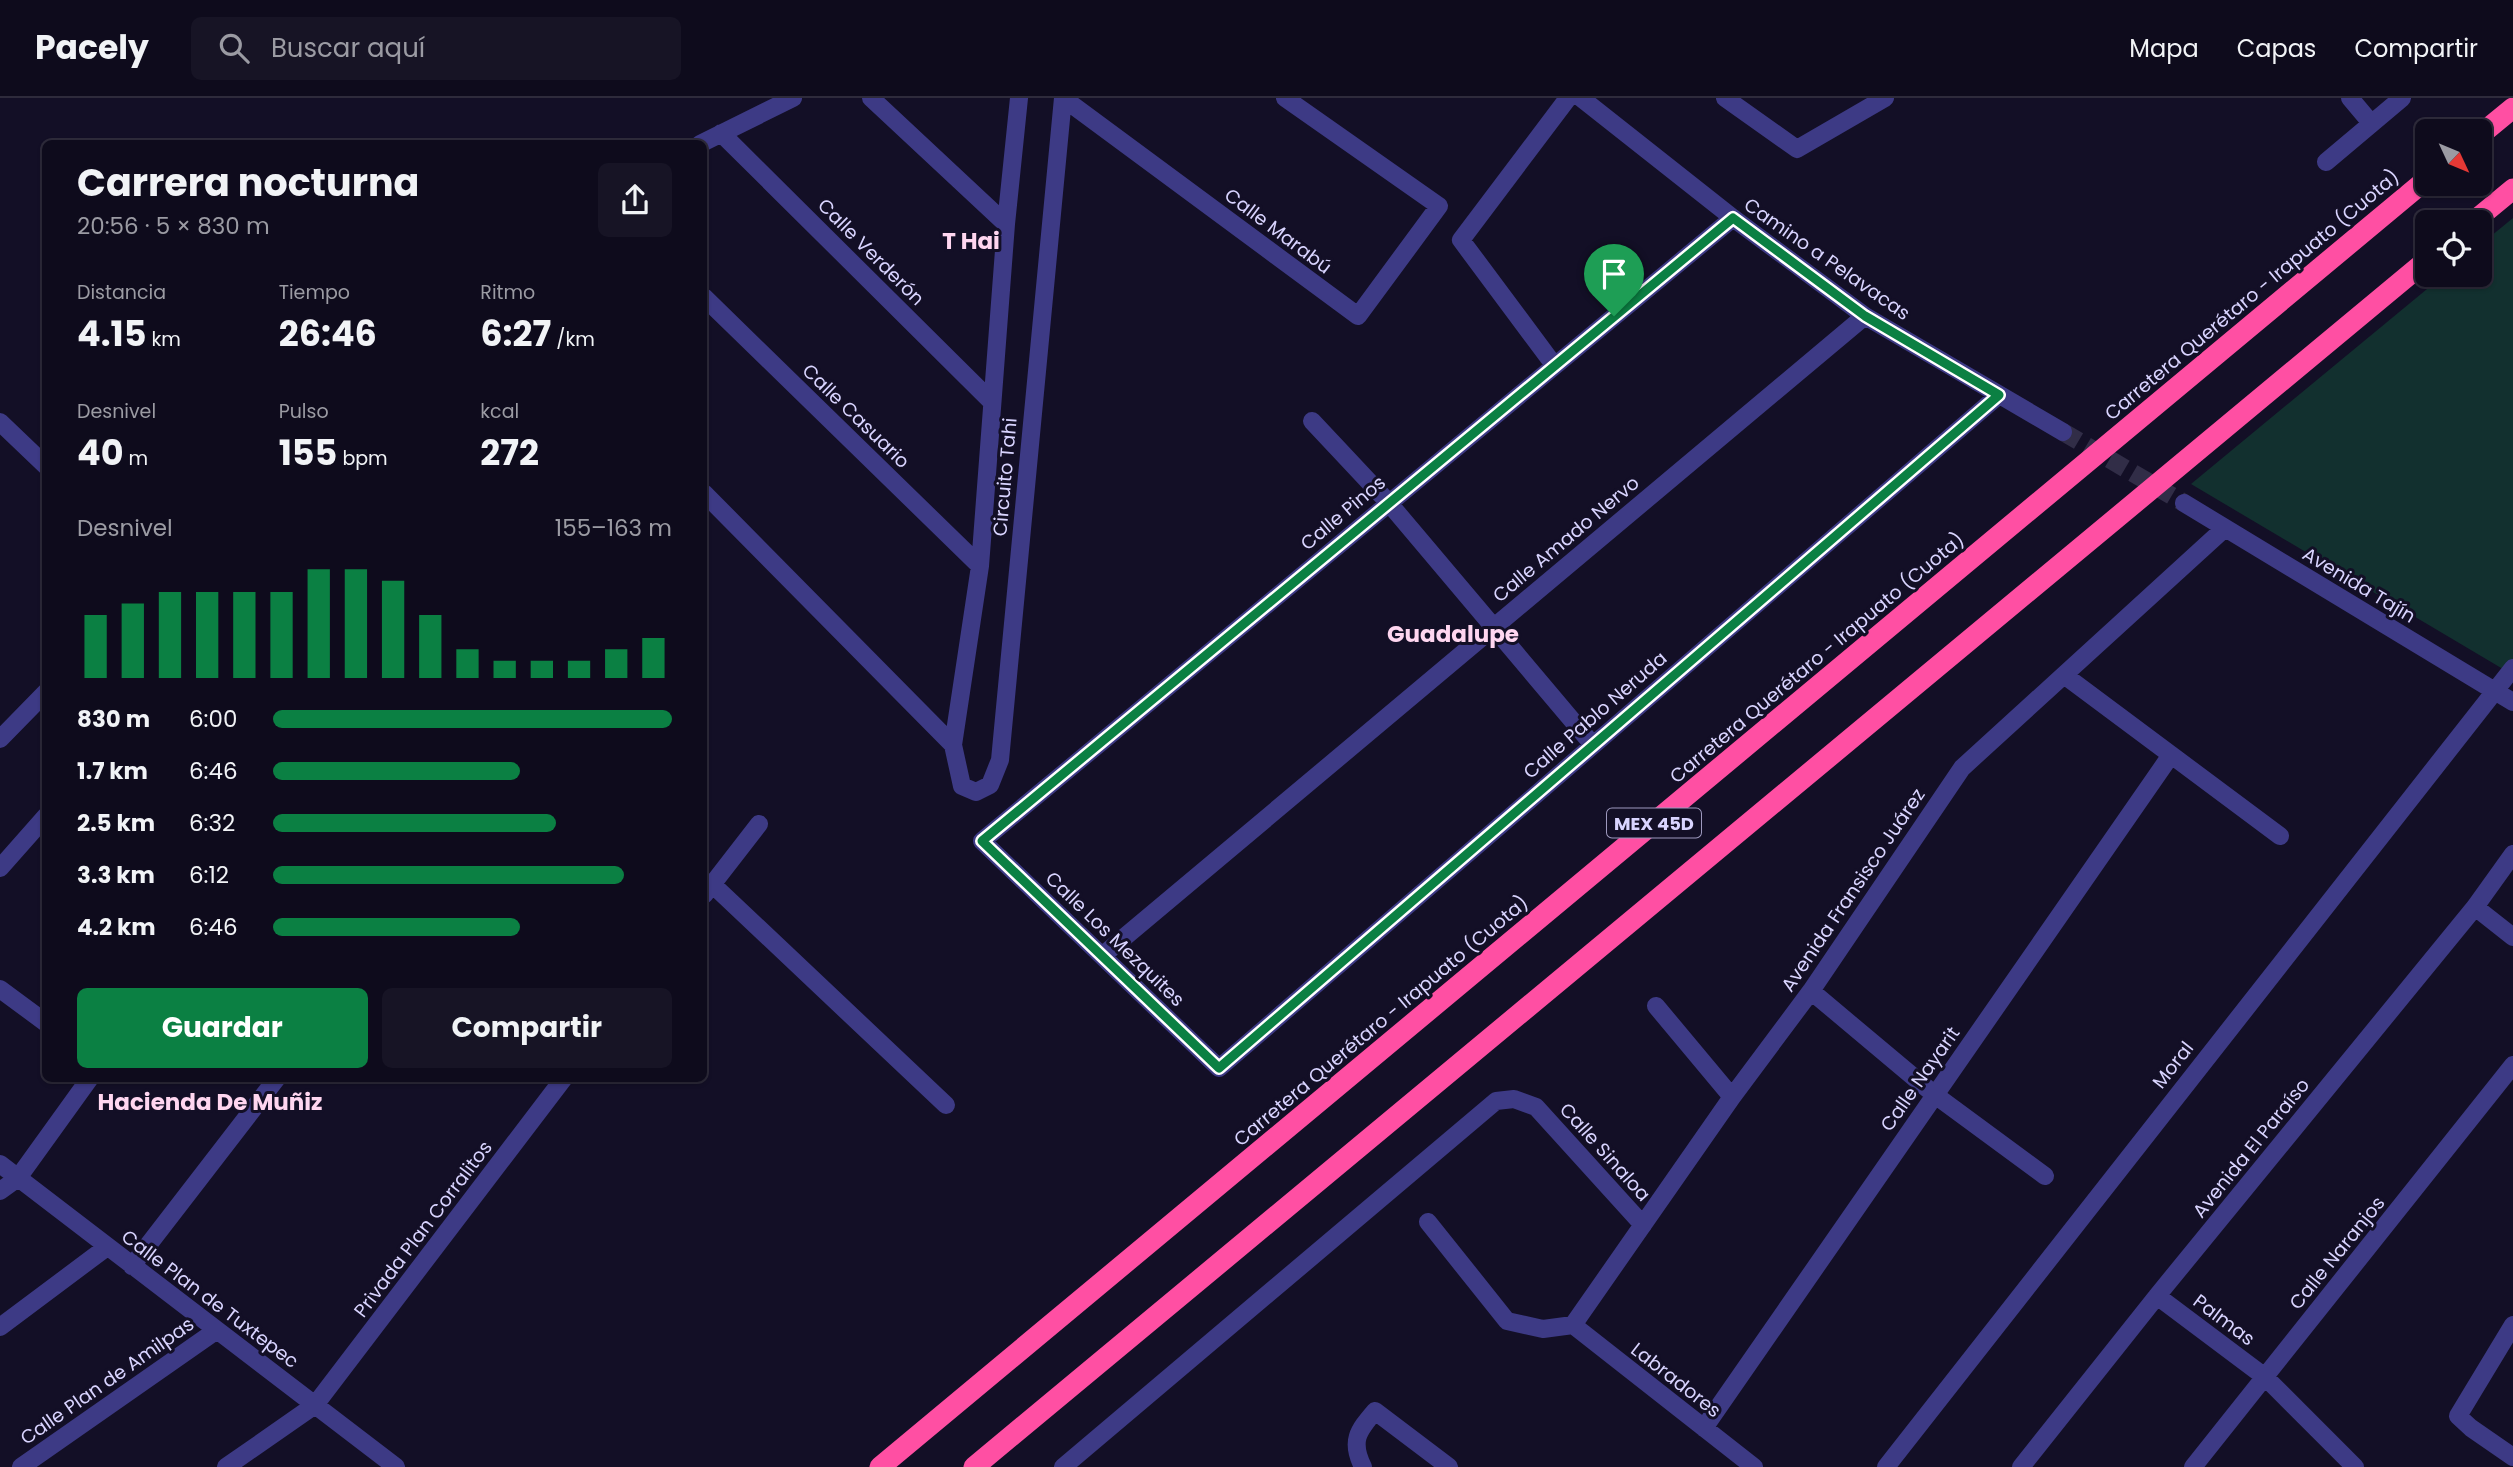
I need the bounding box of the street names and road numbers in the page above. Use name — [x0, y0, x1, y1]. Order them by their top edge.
street label: Carretera Querétaro - Irapuato (Cuota) — [2099, 163, 2405, 427]
street label: Calle Marabú — [1219, 182, 1337, 280]
street label: Camino a Pelavacas — [1738, 191, 1916, 327]
street label: Calle Verderón — [811, 192, 931, 312]
street label: Calle Casuario — [796, 358, 916, 474]
street label: Circuito Tahi — [986, 417, 1024, 537]
street label: Calle Pinos — [1295, 469, 1391, 557]
street label: Calle Amado Nervo — [1487, 470, 1645, 608]
street label: Carretera Querétaro - Irapuato (Cuota) — [1664, 526, 1970, 790]
street label: Avenida Tajín — [2297, 541, 2421, 629]
street label: Calle Pablo Neruda — [1517, 645, 1673, 785]
street label: Avenida Fransisco Juárez — [1775, 783, 1931, 997]
road number: MEX 45D — [1607, 808, 1701, 838]
street label: Calle Los Mezquites — [1039, 865, 1191, 1013]
street label: Carretera Querétaro - Irapuato (Cuota) — [1228, 889, 1534, 1153]
street label: Calle Nayarit — [1874, 1021, 1966, 1137]
street label: Moral — [2146, 1036, 2200, 1094]
street label: Avenida El Paraíso — [2186, 1072, 2316, 1224]
street label: Calle Sinaloa — [1553, 1097, 1657, 1207]
street label: Privada Plan Corralitos — [348, 1135, 498, 1323]
street label: Calle Naranjos — [2283, 1191, 2391, 1315]
street label: Calle Plan de Tuxtepec — [116, 1223, 304, 1375]
street label: Palmas — [2188, 1288, 2260, 1352]
street label: Calle Plan de Amilpas — [15, 1311, 199, 1451]
street label: Labradores — [1625, 1336, 1727, 1424]

